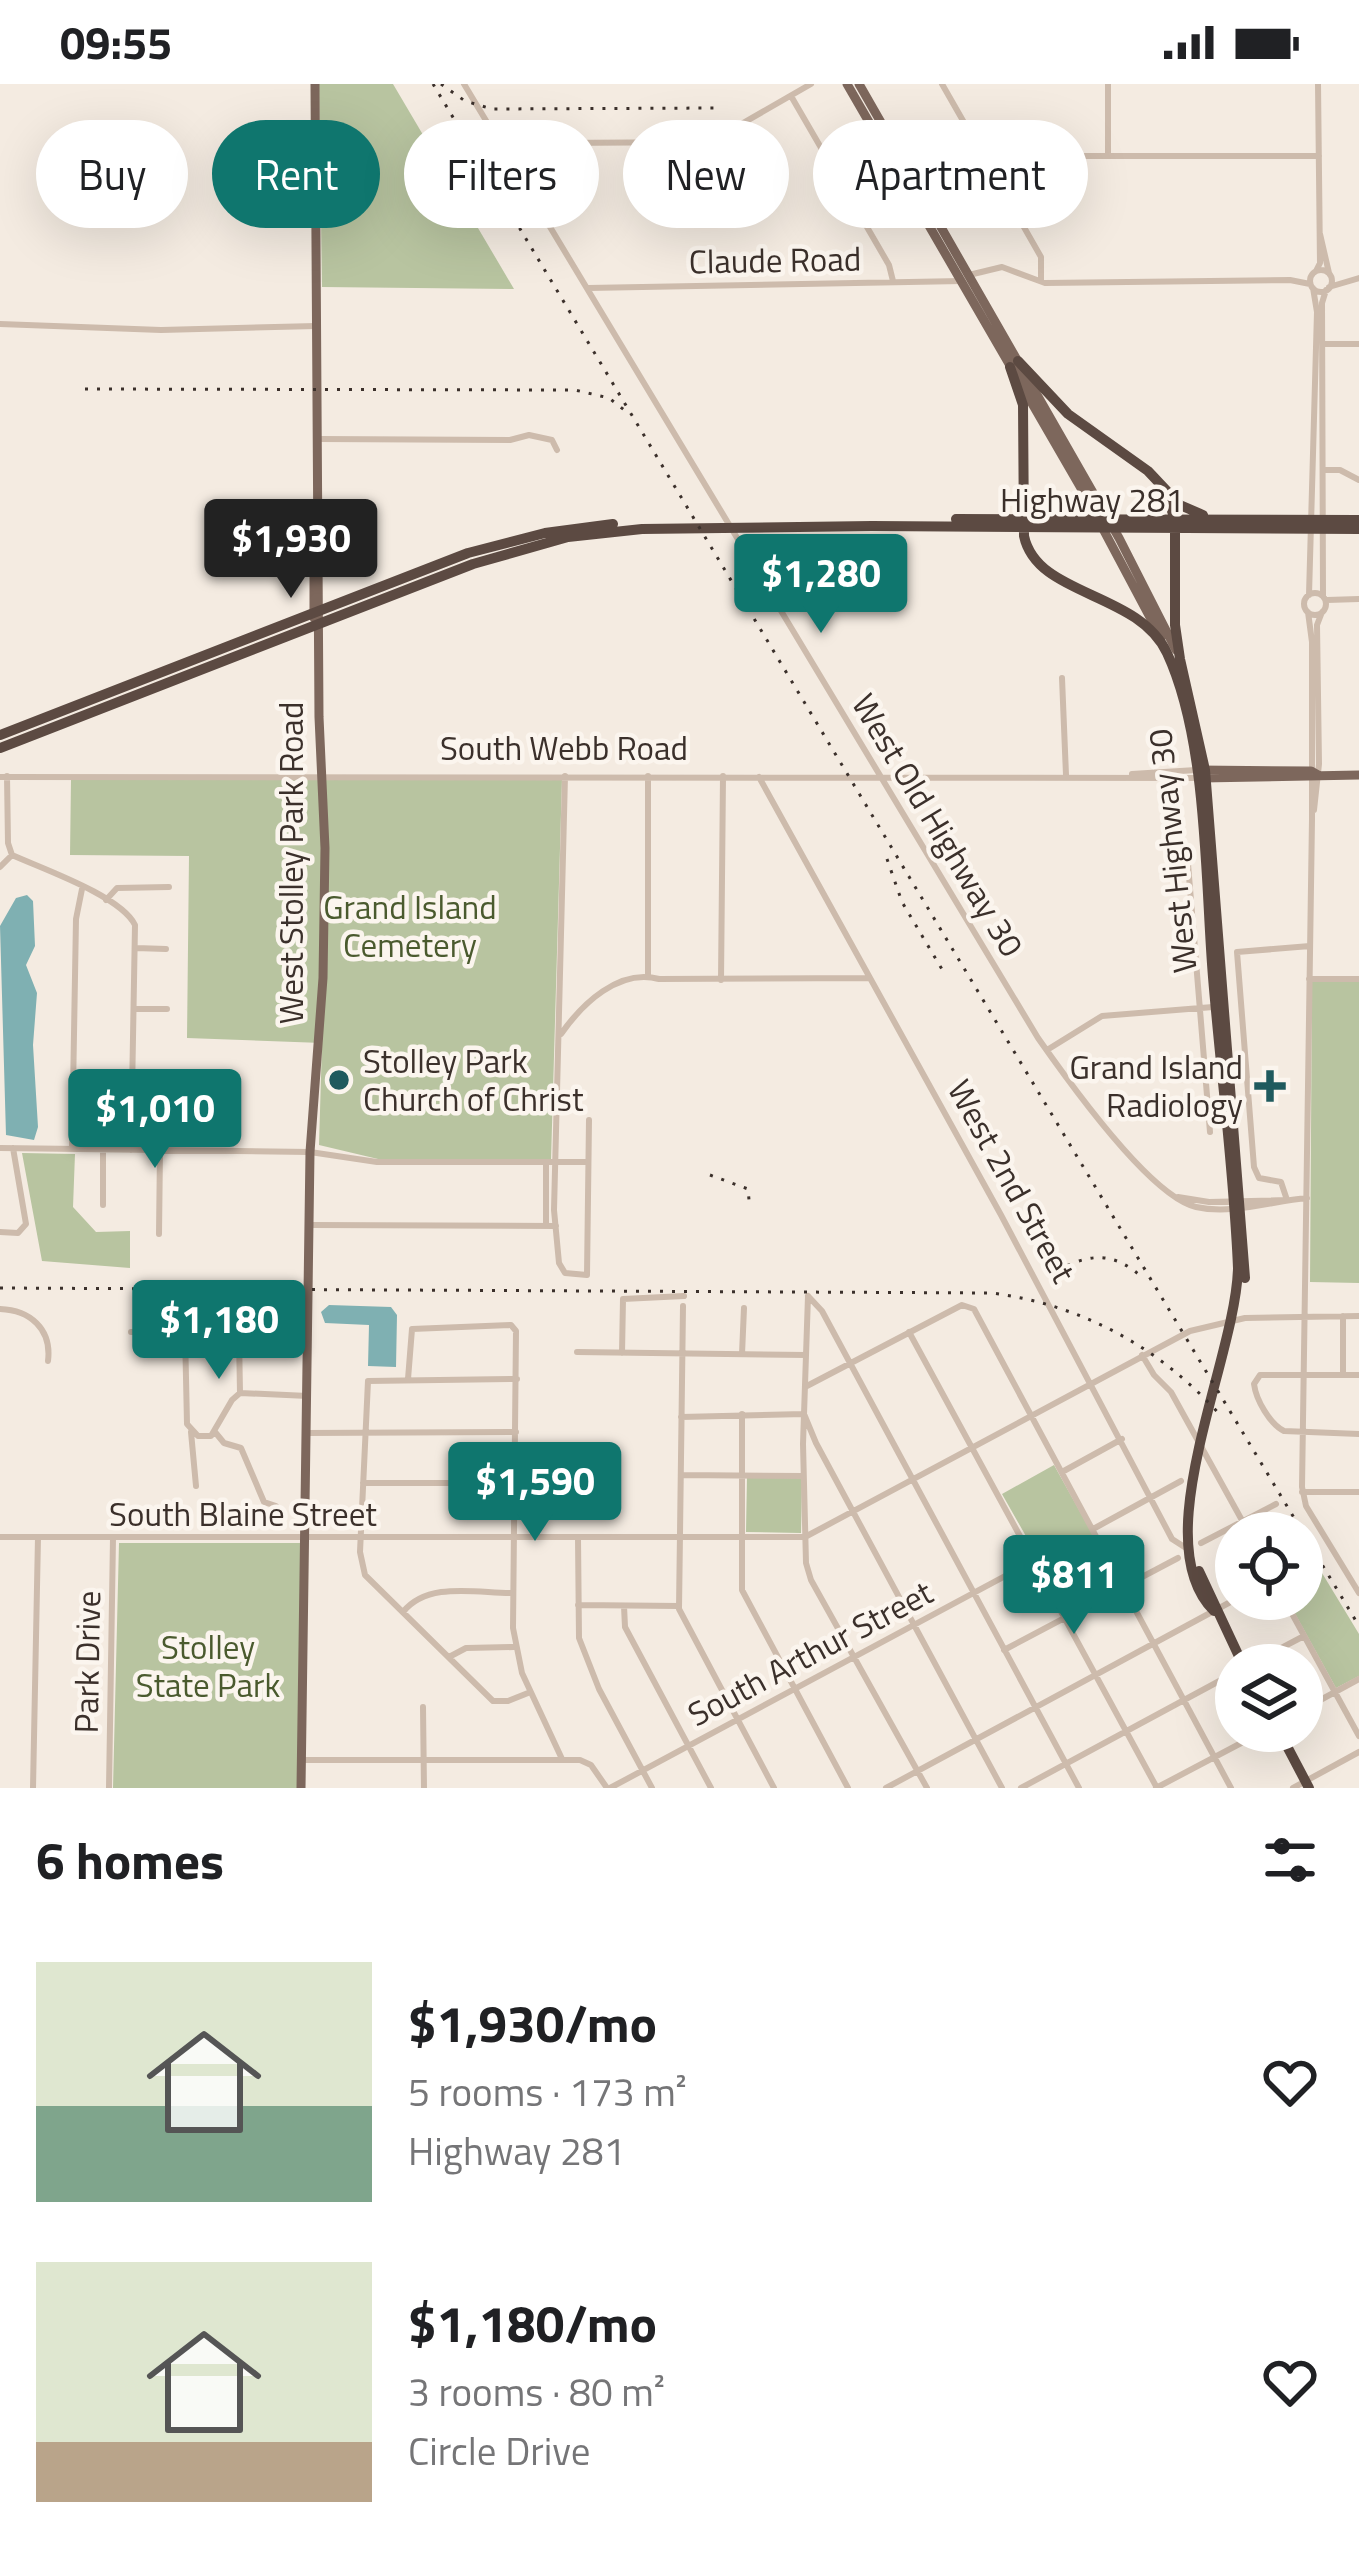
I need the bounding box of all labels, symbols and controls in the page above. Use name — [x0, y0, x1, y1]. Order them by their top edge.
text: 09:55 — [60, 8, 172, 76]
chip: Buy — [36, 120, 188, 228]
chip: Rent — [212, 120, 380, 228]
chip: Filters — [404, 120, 599, 228]
chip: New — [623, 120, 789, 228]
chip: Apartment — [813, 120, 1088, 228]
street label: Claude Road — [688, 233, 862, 287]
street label: Highway 281 — [1000, 475, 1184, 525]
pin: $1,930 — [193, 499, 389, 601]
text: $1,930 — [231, 508, 351, 567]
pin: $1,280 — [723, 534, 919, 636]
text: $1,280 — [761, 543, 881, 602]
street label: West Old Highway 30 — [840, 684, 1036, 966]
street label: West Stolley Park Road — [266, 702, 316, 1024]
street label: South Webb Road — [440, 723, 688, 773]
street label: West Highway 30 — [1134, 727, 1210, 975]
park label: Grand Island Cemetery — [323, 882, 497, 970]
place label: Stolley Park Church of Christ — [363, 1036, 584, 1124]
place label: Grand Island Radiology — [1069, 1042, 1243, 1130]
marker: Stolley Park Church of Christ — [326, 1067, 352, 1093]
pin: $1,010 — [57, 1069, 253, 1171]
street label: West 2nd Street — [935, 1070, 1089, 1292]
marker: Grand Island Radiology — [1254, 1070, 1286, 1102]
text: $1,010 — [95, 1078, 215, 1137]
pin: $1,180 — [121, 1280, 317, 1382]
text: $1,180 — [159, 1289, 279, 1348]
pin: $1,590 — [437, 1442, 633, 1544]
text: $1,590 — [475, 1451, 595, 1510]
street label: South Blaine Street — [109, 1489, 377, 1539]
map controls — [1215, 1512, 1323, 1752]
button: locate — [1215, 1512, 1323, 1620]
pin: $811 — [1003, 1535, 1145, 1637]
text: $811 — [1030, 1544, 1118, 1603]
street label: South Arthur Street — [679, 1567, 942, 1739]
street label: Park Drive — [61, 1590, 113, 1734]
park label: Stolley State Park — [136, 1622, 280, 1710]
button: layers — [1215, 1644, 1323, 1752]
text: 6 homes — [36, 1821, 224, 1899]
icon: filters — [1257, 1827, 1323, 1893]
text: $1,930/mo — [408, 1984, 657, 2062]
icon: home — [132, 2010, 276, 2154]
icon: heart — [1257, 2049, 1323, 2115]
text: 5 rooms · 173 m² — [408, 2062, 687, 2121]
text: Highway 281 — [408, 2121, 625, 2180]
text: $1,180/mo — [408, 2284, 657, 2362]
icon: home — [132, 2310, 276, 2454]
icon: heart — [1257, 2349, 1323, 2415]
text: 3 rooms · 80 m² — [408, 2362, 665, 2421]
text: Circle Drive — [408, 2421, 590, 2480]

